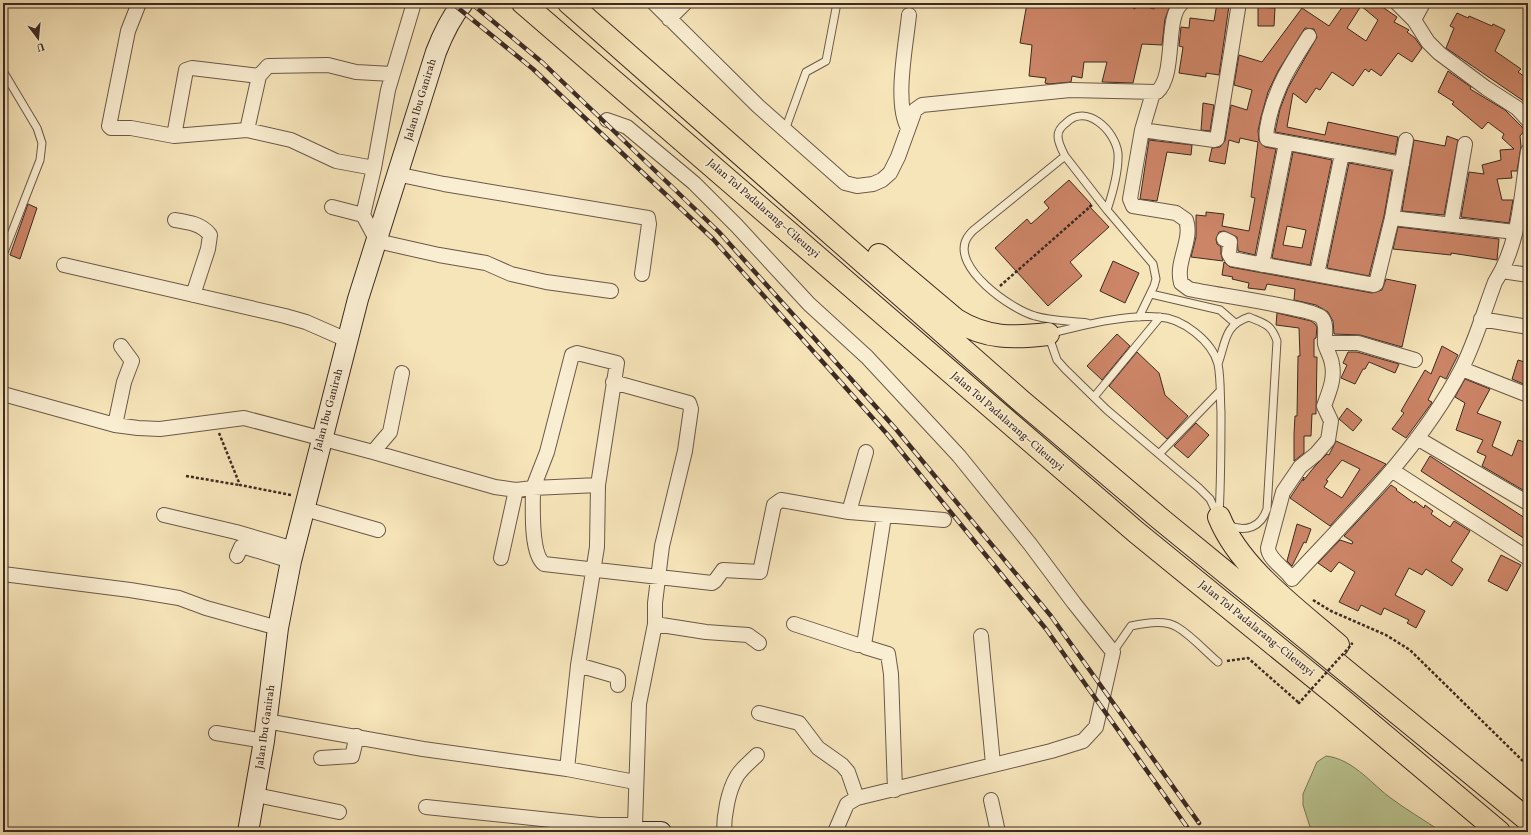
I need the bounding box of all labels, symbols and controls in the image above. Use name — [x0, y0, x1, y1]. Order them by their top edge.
north arrow — [18, 18, 58, 58]
text: U — [34, 38, 46, 55]
street label: Jalan Ibu Ganirah — [401, 57, 441, 143]
street label: Jalan Tol Padalarang–Cileunyi — [703, 156, 823, 262]
street label: Jalan Ibu Ganirah — [311, 367, 347, 453]
street label: Jalan Tol Padalarang–Cileunyi — [947, 369, 1067, 475]
street label: Jalan Tol Padalarang–Cileunyi — [1195, 578, 1317, 680]
street label: Jalan Ibu Ganirah — [253, 683, 279, 770]

